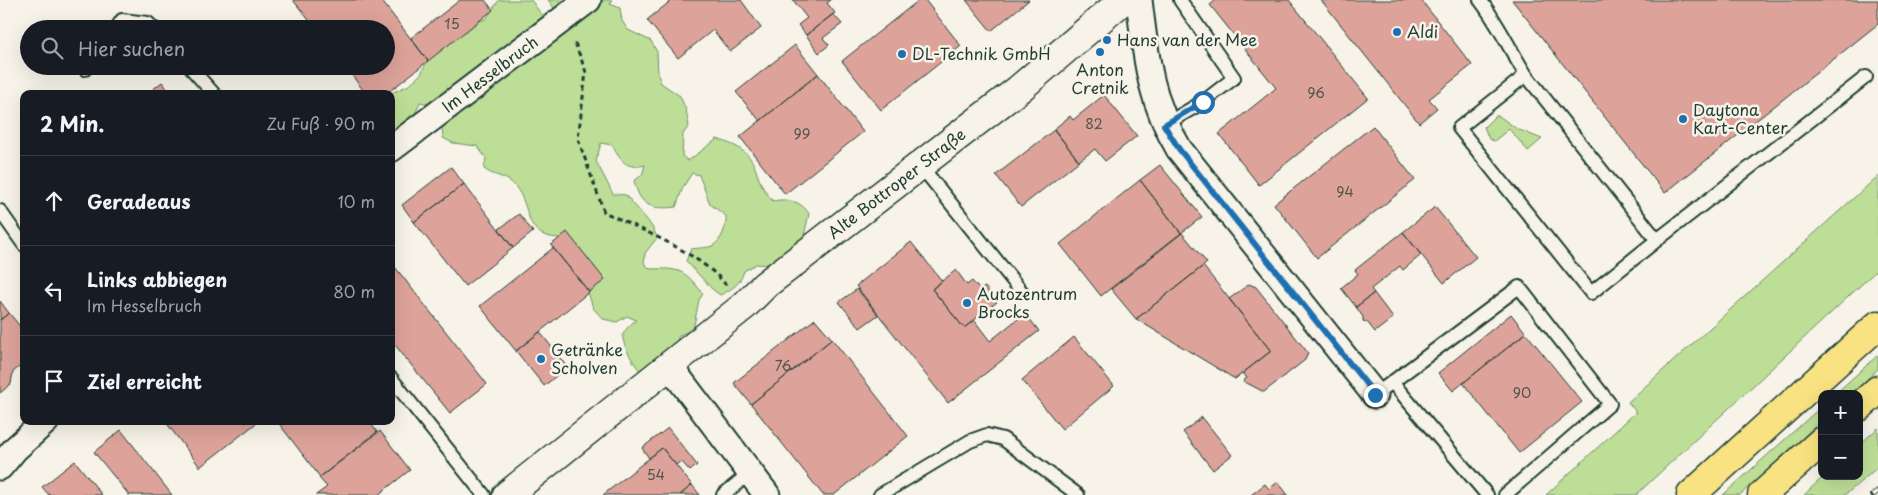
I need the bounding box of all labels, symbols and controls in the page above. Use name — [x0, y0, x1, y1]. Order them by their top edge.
house number: 15 — [444, 13, 460, 34]
place label: Aldi — [1407, 19, 1438, 43]
search box — [20, 20, 395, 75]
marker: Aldi — [1391, 26, 1403, 38]
place label: Hans van der Mee — [1117, 27, 1257, 51]
street label: Im Hesselbruch — [436, 29, 542, 118]
icon: search — [38, 34, 66, 62]
text: Hier suchen — [78, 34, 185, 62]
marker: Hans van der Mee — [1101, 34, 1113, 46]
place label: DL-Technik GmbH — [912, 41, 1051, 65]
marker: Anton Cretnik — [1094, 46, 1106, 58]
marker: DL-Technik GmbH — [896, 48, 908, 60]
place label: Anton Cretnik — [1071, 57, 1129, 99]
house number: 96 — [1307, 82, 1325, 103]
route start — [1192, 91, 1215, 114]
place label: Daytona Kart-Center — [1693, 97, 1788, 139]
text: 2 Min. — [40, 107, 104, 139]
text: Zu Fuß · 90 m — [267, 111, 375, 135]
house number: 82 — [1085, 113, 1103, 134]
marker: Daytona Kart-Center — [1677, 113, 1689, 125]
street label: Alte Bottroper Straße — [822, 122, 970, 244]
house number: 99 — [793, 123, 811, 144]
house number: 94 — [1336, 181, 1354, 202]
icon: ahead — [40, 187, 68, 215]
text: Geradeaus — [87, 187, 191, 215]
text: 10 m — [338, 189, 375, 213]
text: Links abbiegen — [87, 265, 227, 293]
icon: left — [40, 277, 68, 305]
text: 80 m — [333, 279, 375, 303]
place label: Autozentrum Brocks — [977, 281, 1077, 323]
text: Im Hesselbruch — [87, 293, 202, 317]
marker: Autozentrum Brocks — [961, 297, 973, 309]
place label: Getränke Scholven — [551, 337, 623, 379]
marker: Getränke Scholven — [535, 353, 547, 365]
house number: 76 — [775, 355, 792, 376]
icon: arrive — [40, 367, 68, 395]
text: Ziel erreicht — [87, 367, 202, 395]
house number: 90 — [1513, 382, 1531, 403]
route end — [1364, 384, 1387, 407]
map controls — [1818, 390, 1863, 480]
button: + — [1818, 390, 1863, 435]
button: − — [1818, 435, 1863, 480]
house number: 54 — [647, 464, 665, 485]

